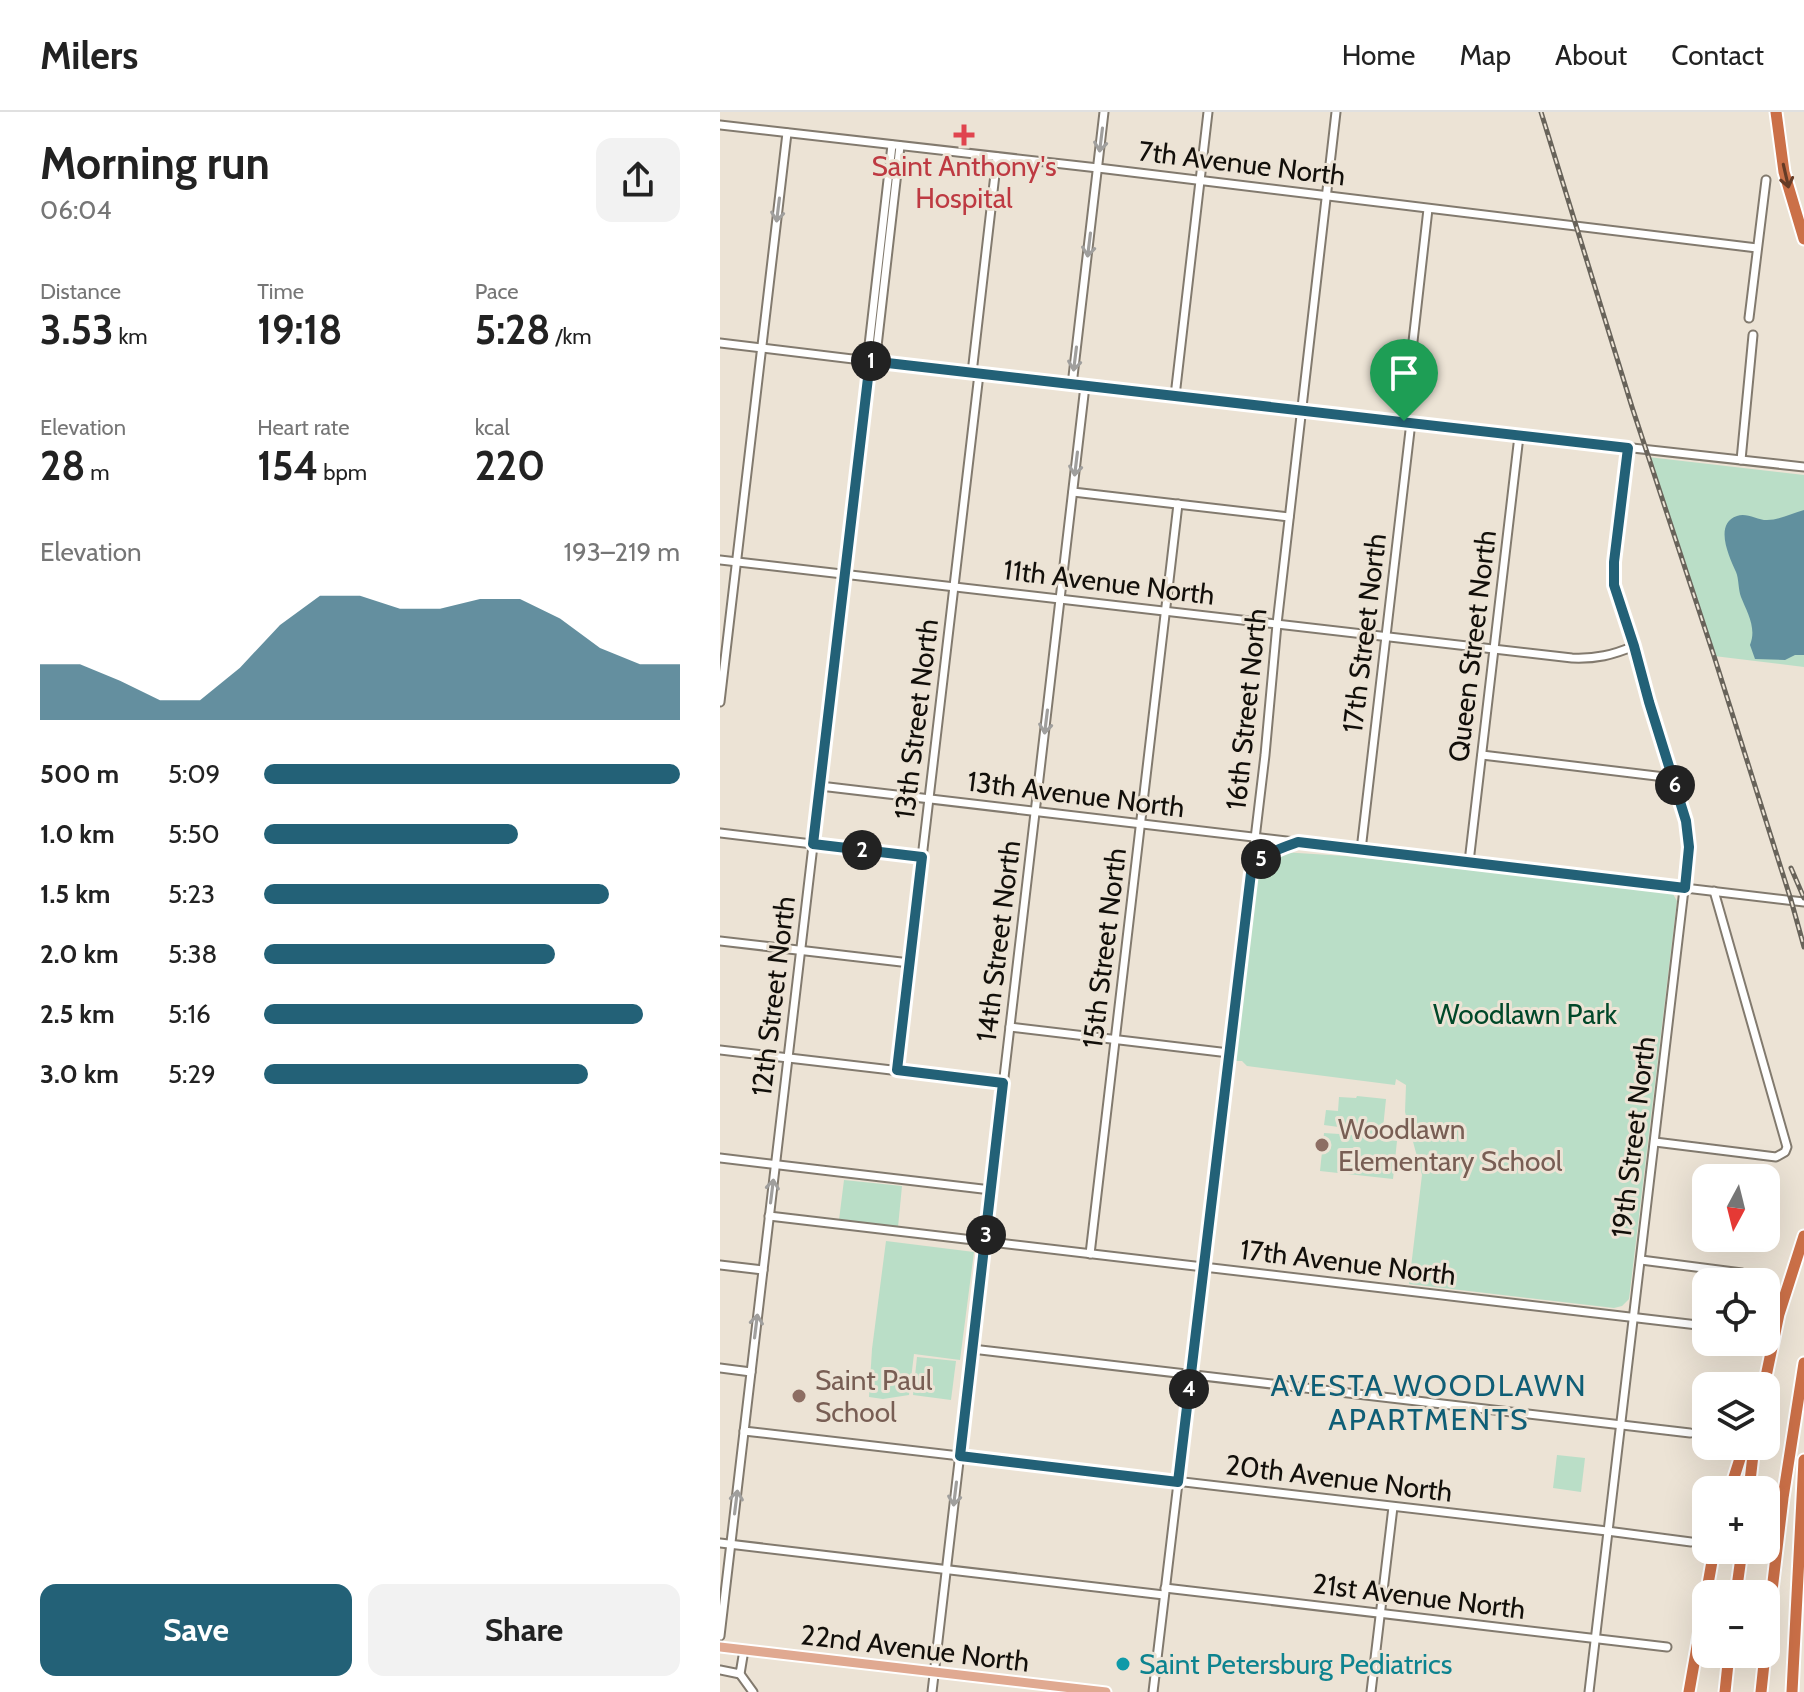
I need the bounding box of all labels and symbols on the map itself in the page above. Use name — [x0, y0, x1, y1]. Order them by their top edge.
marker: Saint Anthony's Hospital — [953, 124, 975, 146]
one-way arrow — [1093, 127, 1108, 152]
street label: 7th Avenue North — [1137, 133, 1347, 193]
place label: Saint Anthony's Hospital — [871, 149, 1057, 215]
one-way arrow — [1779, 163, 1794, 189]
one-way arrow — [770, 196, 785, 223]
one-way arrow — [1081, 232, 1096, 258]
pin — [1370, 339, 1438, 421]
pin: 1 — [851, 341, 891, 381]
one-way arrow — [1068, 345, 1083, 372]
one-way arrow — [1069, 450, 1084, 476]
street label: Queen Street North — [1441, 528, 1503, 764]
street label: 17th Street North — [1335, 531, 1393, 735]
street label: 11th Avenue North — [1002, 552, 1216, 612]
street label: 16th Street North — [1219, 607, 1273, 811]
street label: 13th Street North — [887, 617, 945, 821]
one-way arrow — [1038, 708, 1053, 735]
street label: 13th Avenue North — [966, 764, 1186, 824]
pin: 6 — [1655, 765, 1695, 805]
pin: 2 — [842, 830, 882, 870]
street label: 14th Street North — [969, 838, 1027, 1044]
pin: 5 — [1241, 839, 1281, 879]
street label: 15th Street North — [1075, 846, 1133, 1050]
street label: 12th Street North — [744, 894, 802, 1098]
park label: Woodlawn Park — [1433, 997, 1618, 1031]
street label: 19th Street North — [1604, 1034, 1662, 1240]
place label: Woodlawn Elementary School — [1338, 1112, 1563, 1178]
marker: Woodlawn Elementary School — [1313, 1136, 1331, 1154]
north arrow — [1692, 1164, 1780, 1252]
one-way arrow — [765, 1178, 780, 1205]
pin: 3 — [966, 1215, 1006, 1255]
street label: 17th Avenue North — [1238, 1232, 1458, 1292]
one-way arrow — [749, 1313, 764, 1340]
place label: Saint Paul School — [815, 1363, 933, 1429]
district label: AVESTA WOODLAWN APARTMENTS — [1270, 1367, 1588, 1438]
pin: 4 — [1169, 1369, 1209, 1409]
marker: Saint Paul School — [790, 1387, 808, 1405]
street label: 20th Avenue North — [1224, 1447, 1454, 1509]
one-way arrow — [948, 1480, 963, 1507]
one-way arrow — [728, 1490, 743, 1516]
street label: 21st Avenue North — [1311, 1566, 1527, 1626]
street label: 22nd Avenue North — [799, 1617, 1031, 1679]
place label: Saint Petersburg Pediatrics — [1139, 1647, 1452, 1681]
marker: Saint Petersburg Pediatrics — [1114, 1655, 1132, 1673]

